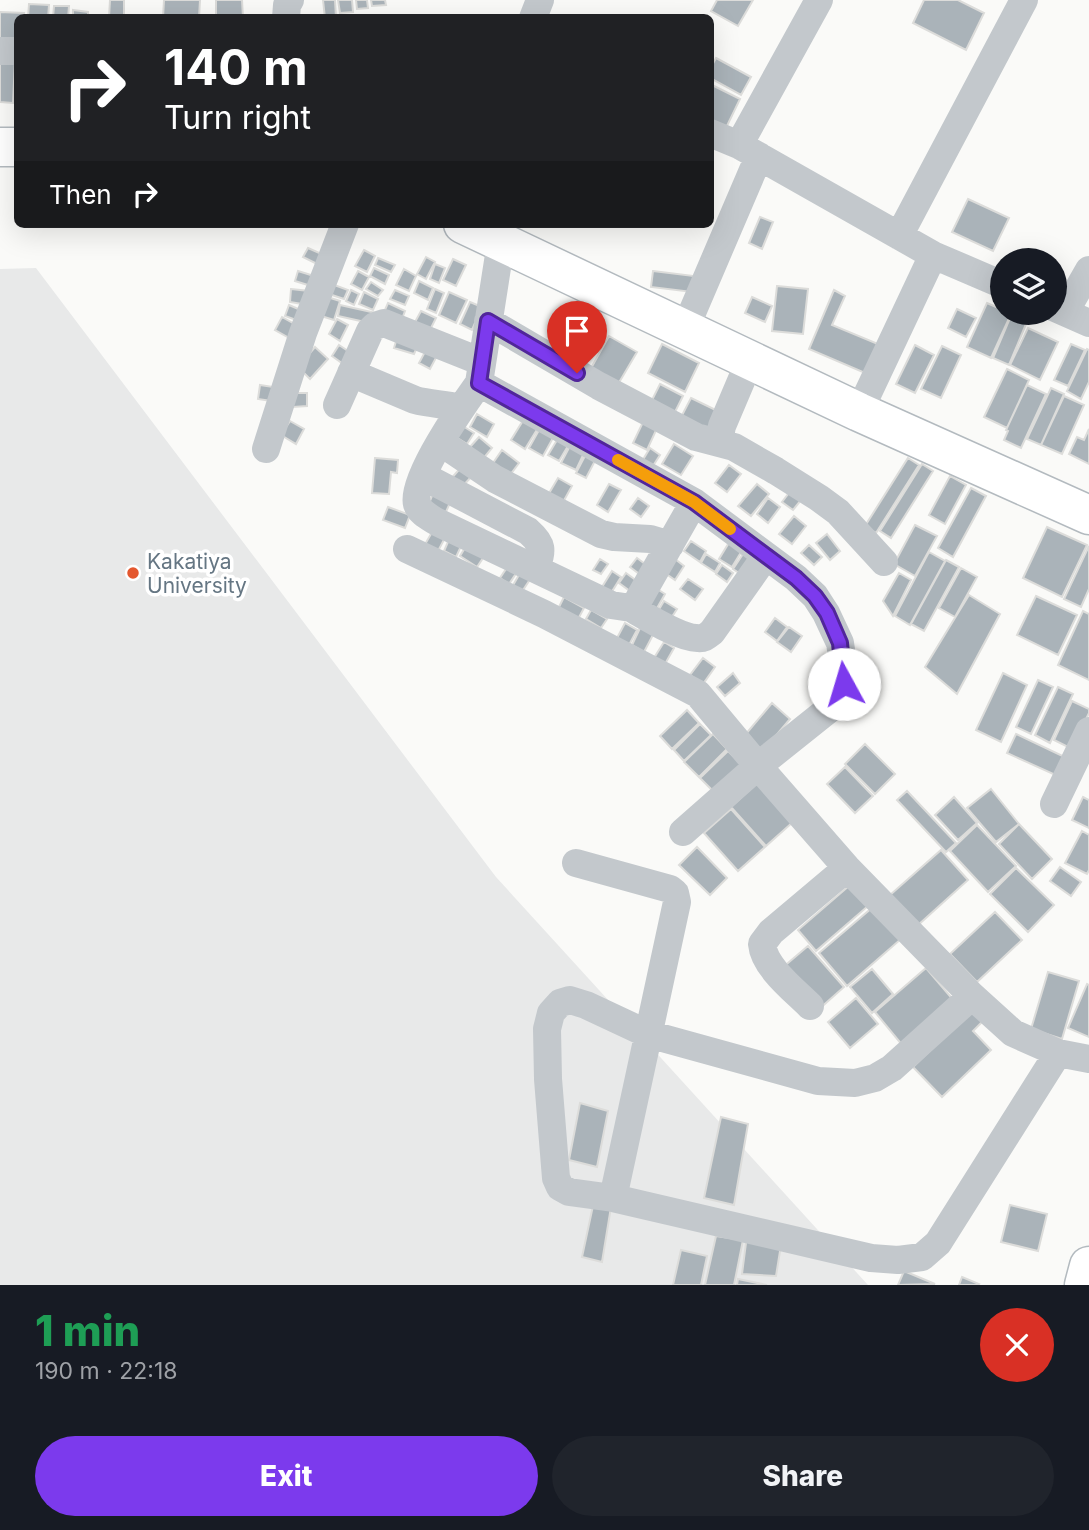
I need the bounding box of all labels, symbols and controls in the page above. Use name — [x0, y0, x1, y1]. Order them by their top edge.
text: 140 m — [164, 38, 308, 97]
icon: right — [49, 42, 140, 133]
text: Turn right — [164, 98, 311, 137]
icon: right — [126, 175, 164, 213]
text: Then — [49, 179, 112, 210]
map controls — [990, 248, 1067, 325]
button: layers — [990, 248, 1067, 325]
pin — [547, 301, 607, 373]
icon: arrive — [558, 312, 596, 350]
place label: Kakatiya University — [147, 549, 247, 598]
marker: Kakatiya University — [125, 565, 141, 581]
position arrow — [807, 647, 881, 721]
text: 1 min — [35, 1305, 140, 1356]
button: close — [980, 1308, 1054, 1382]
text: 190 m · 22:18 — [35, 1357, 178, 1385]
button: Exit — [35, 1436, 538, 1516]
button: Share — [552, 1436, 1054, 1516]

